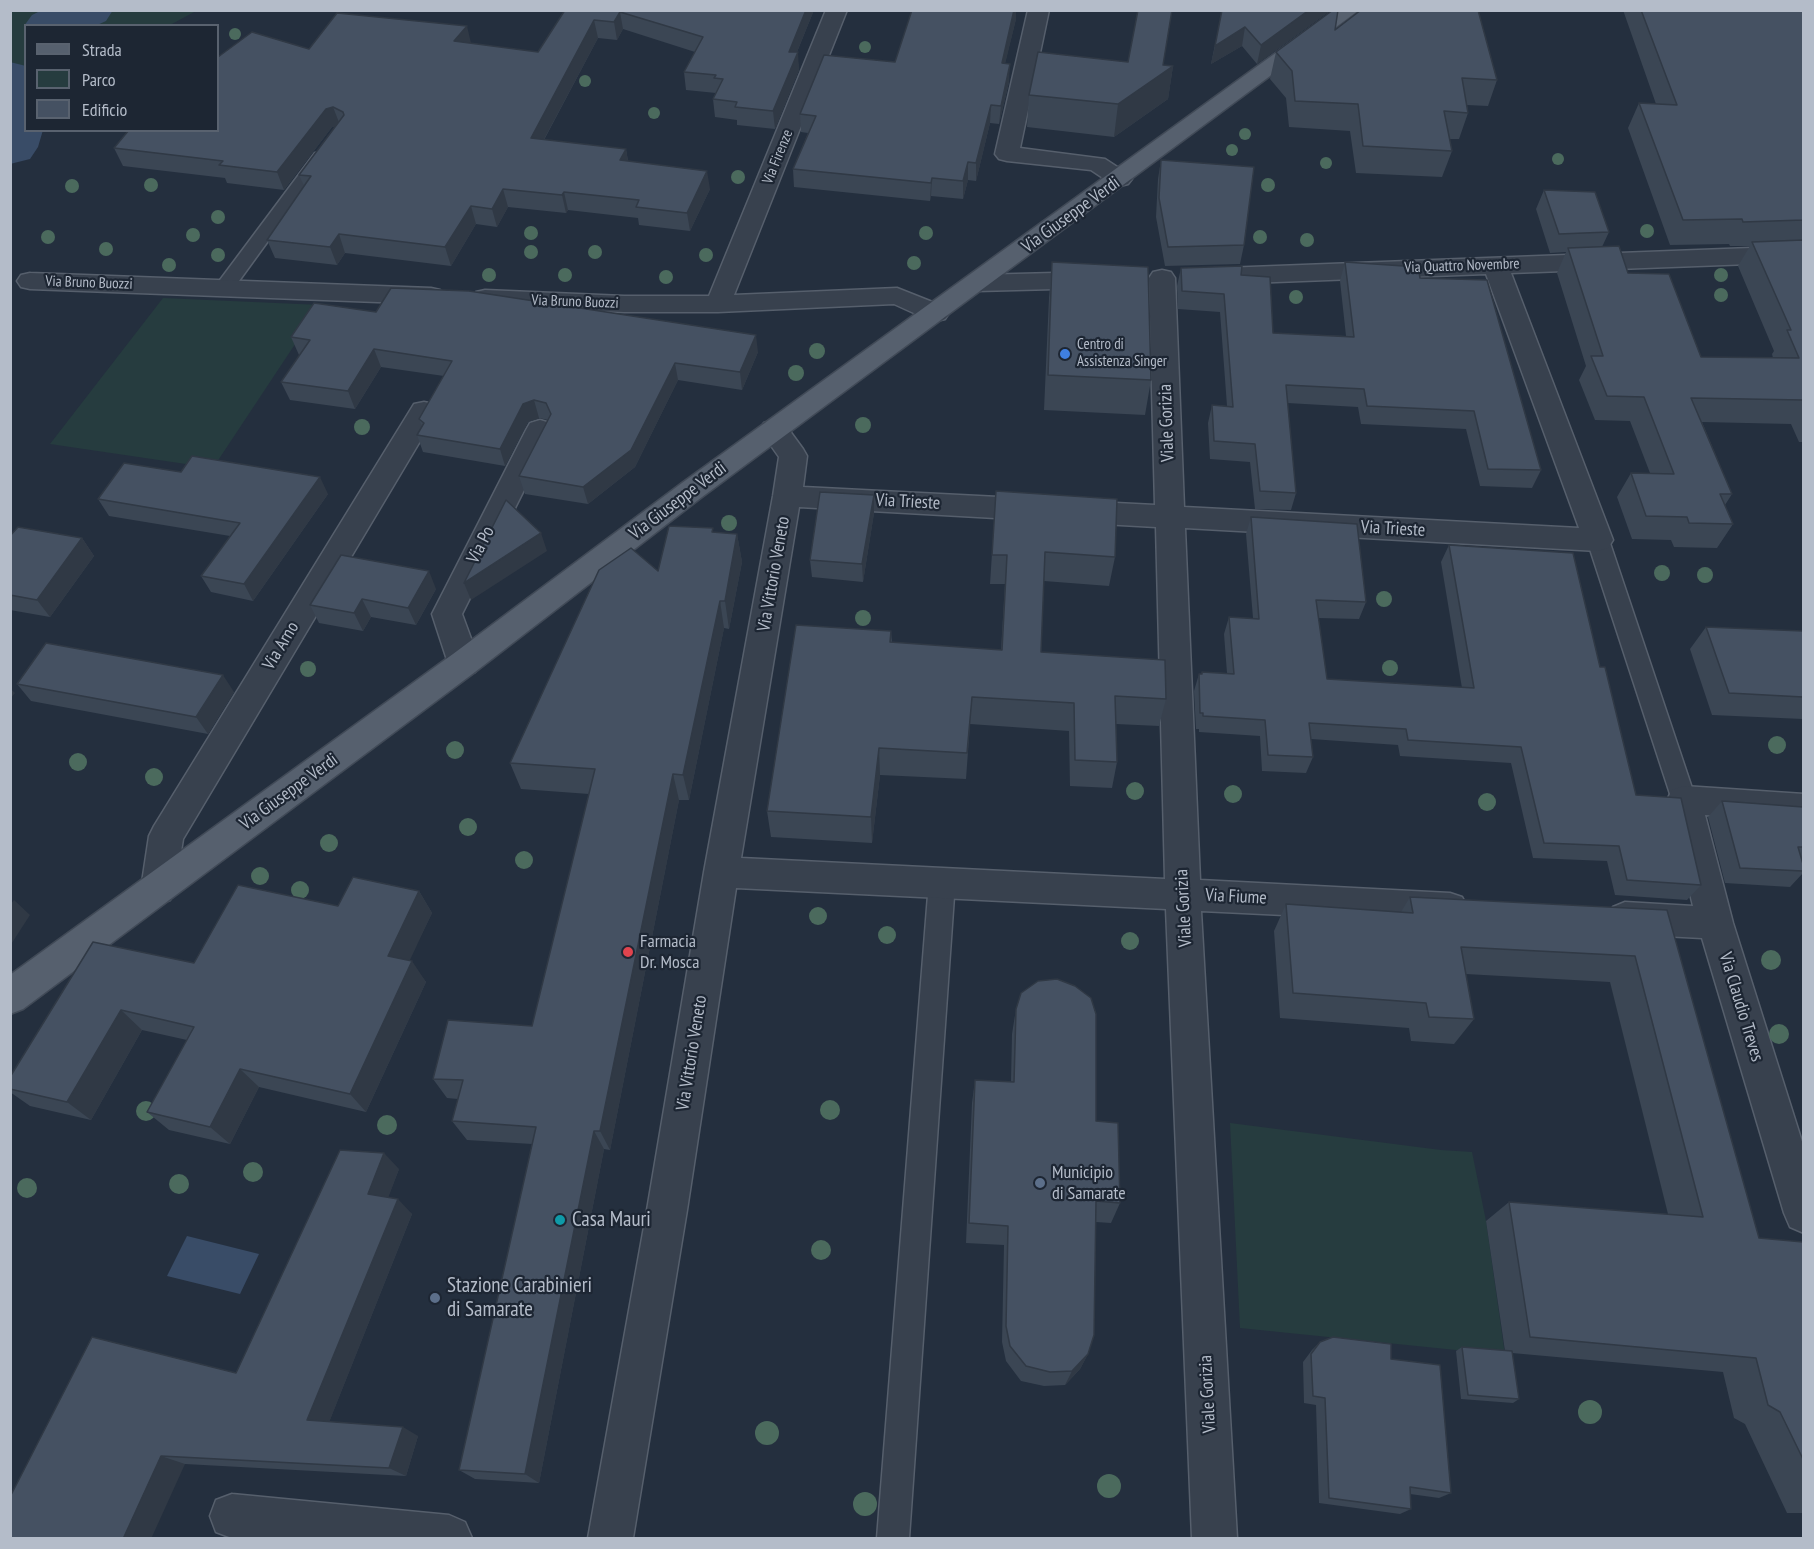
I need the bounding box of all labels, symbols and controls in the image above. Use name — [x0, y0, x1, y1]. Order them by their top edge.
legend — [24, 24, 219, 132]
text: Strada — [82, 38, 122, 61]
text: Parco — [82, 68, 116, 91]
text: Edificio — [82, 98, 127, 121]
street label: Via Firenze — [759, 127, 797, 187]
street label: Via Giuseppe Verdi — [1018, 172, 1124, 258]
street label: Via Quattro Novembre — [1404, 255, 1520, 277]
street label: Via Bruno Buozzi — [45, 272, 133, 294]
street label: Via Bruno Buozzi — [531, 291, 619, 313]
place label: Centro di Assistenza Singer — [1077, 336, 1167, 371]
marker: Centro di Assistenza Singer — [1058, 347, 1072, 361]
street label: Viale Gorizia — [1155, 384, 1179, 462]
street label: Via Giuseppe Verdi — [625, 458, 731, 544]
street label: Via Trieste — [875, 490, 941, 514]
street label: Via Vittorio Veneto — [753, 515, 795, 633]
street label: Via Trieste — [1360, 517, 1426, 541]
street label: Via Po — [463, 523, 499, 567]
street label: Via Arno — [258, 618, 304, 674]
street label: Via Giuseppe Verdi — [236, 749, 342, 835]
street label: Viale Gorizia — [1171, 869, 1197, 947]
street label: Via Fiume — [1205, 885, 1267, 909]
place label: Farmacia Dr. Mosca — [640, 931, 699, 974]
marker: Farmacia Dr. Mosca — [621, 945, 635, 959]
street label: Via Claudio Treves — [1714, 950, 1768, 1064]
street label: Via Vittorio Veneto — [672, 994, 712, 1112]
place label: Municipio di Samarate — [1052, 1162, 1126, 1204]
marker: Municipio di Samarate — [1033, 1176, 1047, 1190]
place label: Casa Mauri — [572, 1207, 651, 1233]
marker: Casa Mauri — [553, 1213, 567, 1227]
place label: Stazione Carabinieri di Samarate — [447, 1273, 592, 1323]
marker: Stazione Carabinieri di Samarate — [428, 1291, 442, 1305]
street label: Viale Gorizia — [1195, 1355, 1221, 1433]

